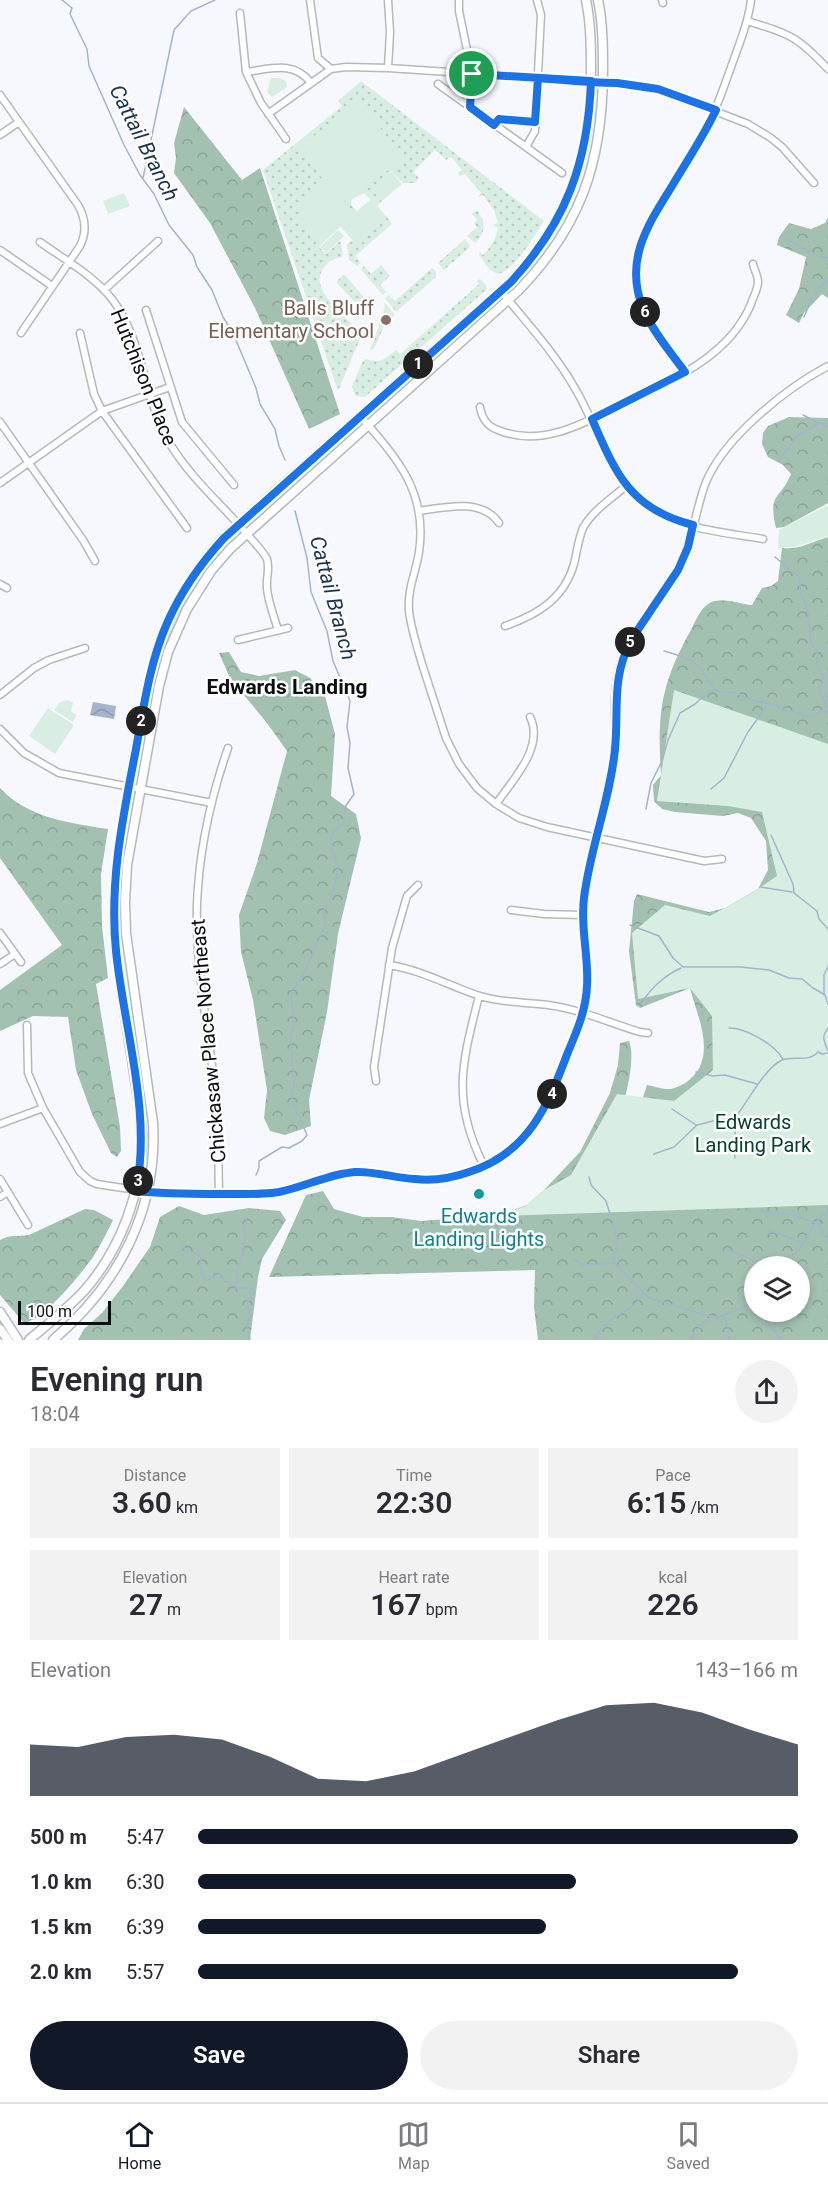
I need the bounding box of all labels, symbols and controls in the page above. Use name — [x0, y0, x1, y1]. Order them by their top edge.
pin — [446, 48, 497, 99]
icon: arrive — [455, 57, 488, 90]
water label: Cattail Branch — [104, 81, 184, 205]
place label: Balls Bluff Elementary School — [208, 296, 374, 343]
pin: 6 — [630, 297, 660, 327]
text: 6 — [640, 302, 650, 321]
street label: Hutchison Place — [106, 305, 182, 449]
marker: Balls Bluff Elementary School — [379, 313, 393, 327]
pin: 1 — [403, 349, 433, 379]
text: 1 — [413, 354, 423, 373]
water label: Cattail Branch — [305, 533, 361, 663]
pin: 5 — [615, 627, 645, 657]
text: 5 — [625, 632, 635, 651]
district label: Edwards Landing — [207, 675, 367, 699]
pin: 2 — [126, 706, 156, 736]
text: 2 — [136, 711, 146, 730]
street label: Chickasaw Place Northeast — [185, 918, 231, 1164]
pin: 4 — [537, 1079, 567, 1109]
text: 4 — [547, 1084, 557, 1103]
park label: Edwards Landing Park — [695, 1110, 812, 1157]
pin: 3 — [123, 1166, 153, 1196]
text: 3 — [133, 1171, 143, 1190]
marker: Edwards Landing Lights — [472, 1187, 486, 1201]
place label: Edwards Landing Lights — [414, 1204, 544, 1251]
map controls — [744, 1256, 810, 1322]
button: layers — [744, 1256, 810, 1322]
scale bar — [18, 1298, 111, 1326]
text: 100 m — [27, 1302, 72, 1321]
text: Evening run — [30, 1360, 203, 1399]
button: share — [735, 1360, 798, 1423]
text: 18:04 — [30, 1402, 80, 1426]
text: Distance — [124, 1466, 186, 1485]
text: Time — [396, 1466, 432, 1485]
text: Pace — [655, 1466, 691, 1485]
text: 3.60 — [112, 1485, 172, 1520]
text: 22:30 — [376, 1485, 452, 1520]
text: 6:15 — [627, 1485, 686, 1520]
text: km — [172, 1498, 198, 1517]
text: /km — [686, 1498, 719, 1517]
text: Elevation — [123, 1568, 187, 1587]
text: Heart rate — [378, 1568, 450, 1587]
text: kcal — [659, 1568, 687, 1587]
text: 27 — [129, 1587, 163, 1622]
text: 167 — [370, 1587, 422, 1622]
text: 226 — [647, 1587, 699, 1622]
text: m — [163, 1600, 181, 1619]
text: bpm — [422, 1600, 458, 1619]
text: Elevation — [30, 1658, 111, 1682]
text: 143–166 m — [695, 1658, 798, 1682]
text: 500 m — [30, 1825, 87, 1849]
text: 5:47 — [126, 1825, 165, 1849]
text: 1.0 km — [30, 1870, 92, 1894]
text: 6:30 — [126, 1870, 165, 1894]
text: 1.5 km — [30, 1915, 92, 1939]
text: 6:39 — [126, 1915, 165, 1939]
text: 2.0 km — [30, 1960, 92, 1984]
text: 5:57 — [126, 1960, 165, 1984]
button: Save — [30, 2021, 408, 2090]
button: Share — [420, 2021, 798, 2090]
tab: Home — [118, 2118, 161, 2173]
tab: Map — [397, 2118, 430, 2173]
tab: Saved — [667, 2118, 710, 2173]

